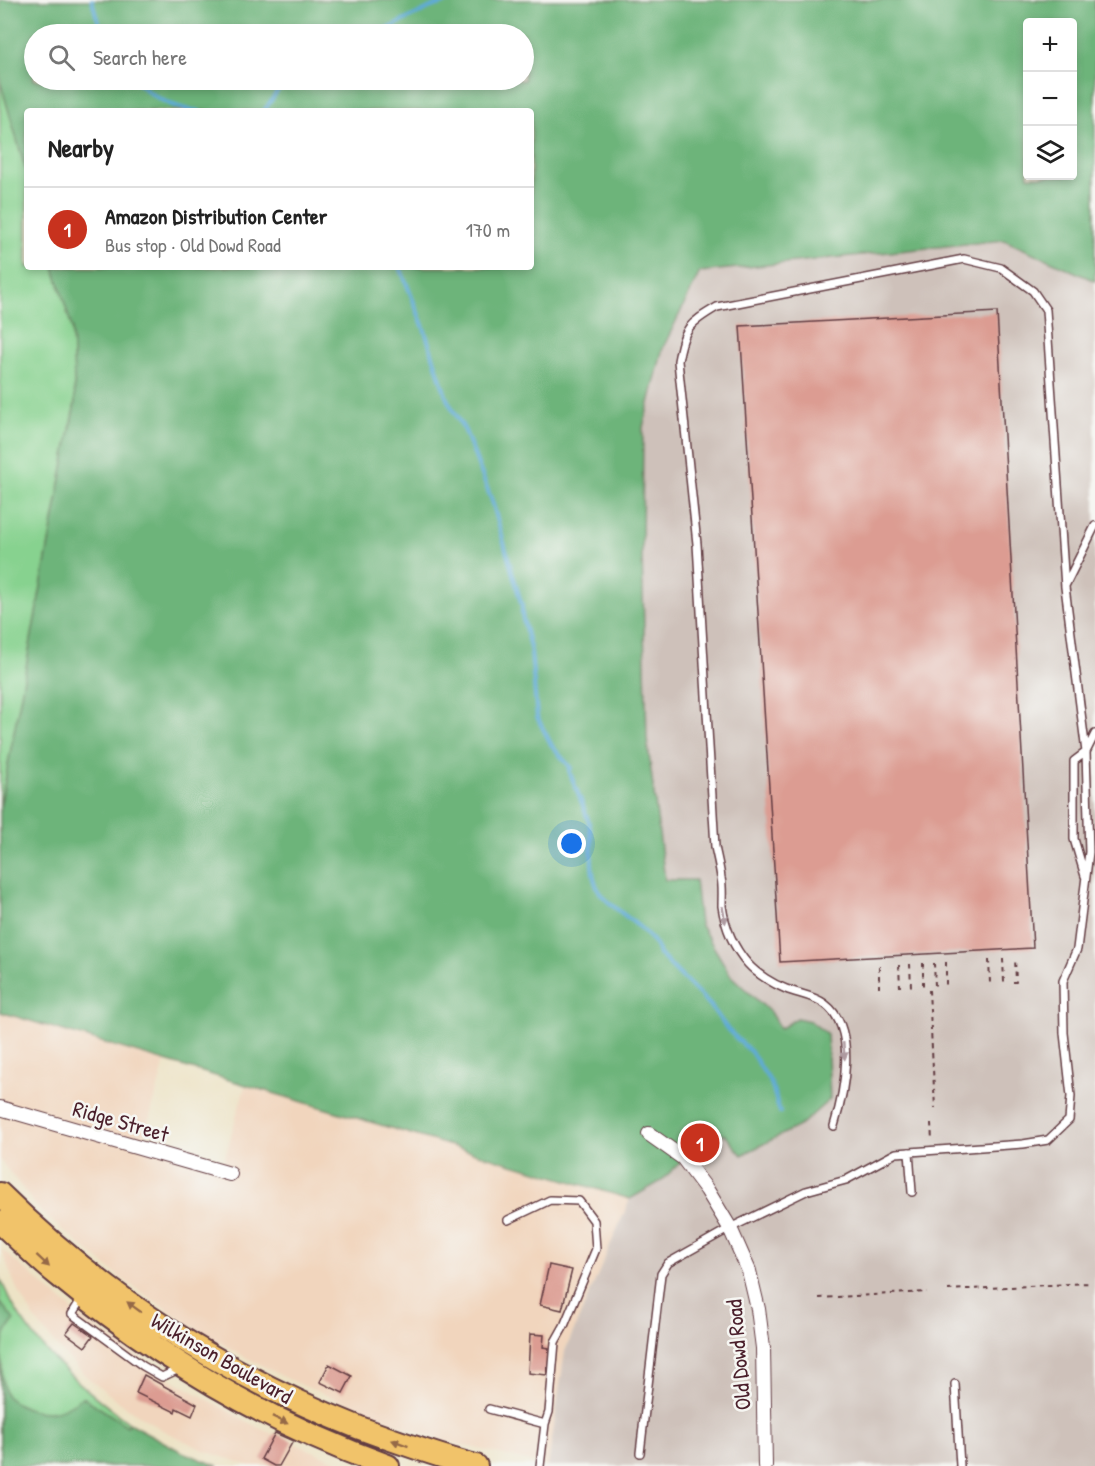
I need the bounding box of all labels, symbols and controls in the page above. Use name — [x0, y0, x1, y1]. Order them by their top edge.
map controls — [1023, 18, 1077, 180]
button: + — [1023, 18, 1077, 72]
search box — [24, 24, 534, 90]
icon: search — [45, 41, 78, 74]
text: Search here — [93, 42, 187, 72]
button: − — [1023, 72, 1077, 126]
button: layers — [1023, 126, 1077, 180]
text: Nearby — [48, 130, 114, 165]
text: Amazon Distribution Center — [105, 201, 327, 231]
text: 1 — [64, 216, 71, 243]
text: 170 m — [466, 216, 510, 243]
text: Bus stop · Old Dowd Road — [105, 231, 281, 258]
your location — [557, 829, 586, 858]
one-way arrow — [720, 906, 729, 925]
one-way arrow — [839, 1041, 849, 1060]
street label: Ridge Street — [70, 1093, 173, 1149]
pin: 1 — [680, 1120, 720, 1166]
one-way arrow — [35, 1254, 50, 1267]
street label: Old Dowd Road — [718, 1298, 758, 1412]
one-way arrow — [127, 1301, 143, 1313]
street label: Wilkinson Boulevard — [146, 1305, 299, 1411]
one-way arrow — [271, 1416, 288, 1425]
one-way arrow — [391, 1437, 409, 1447]

